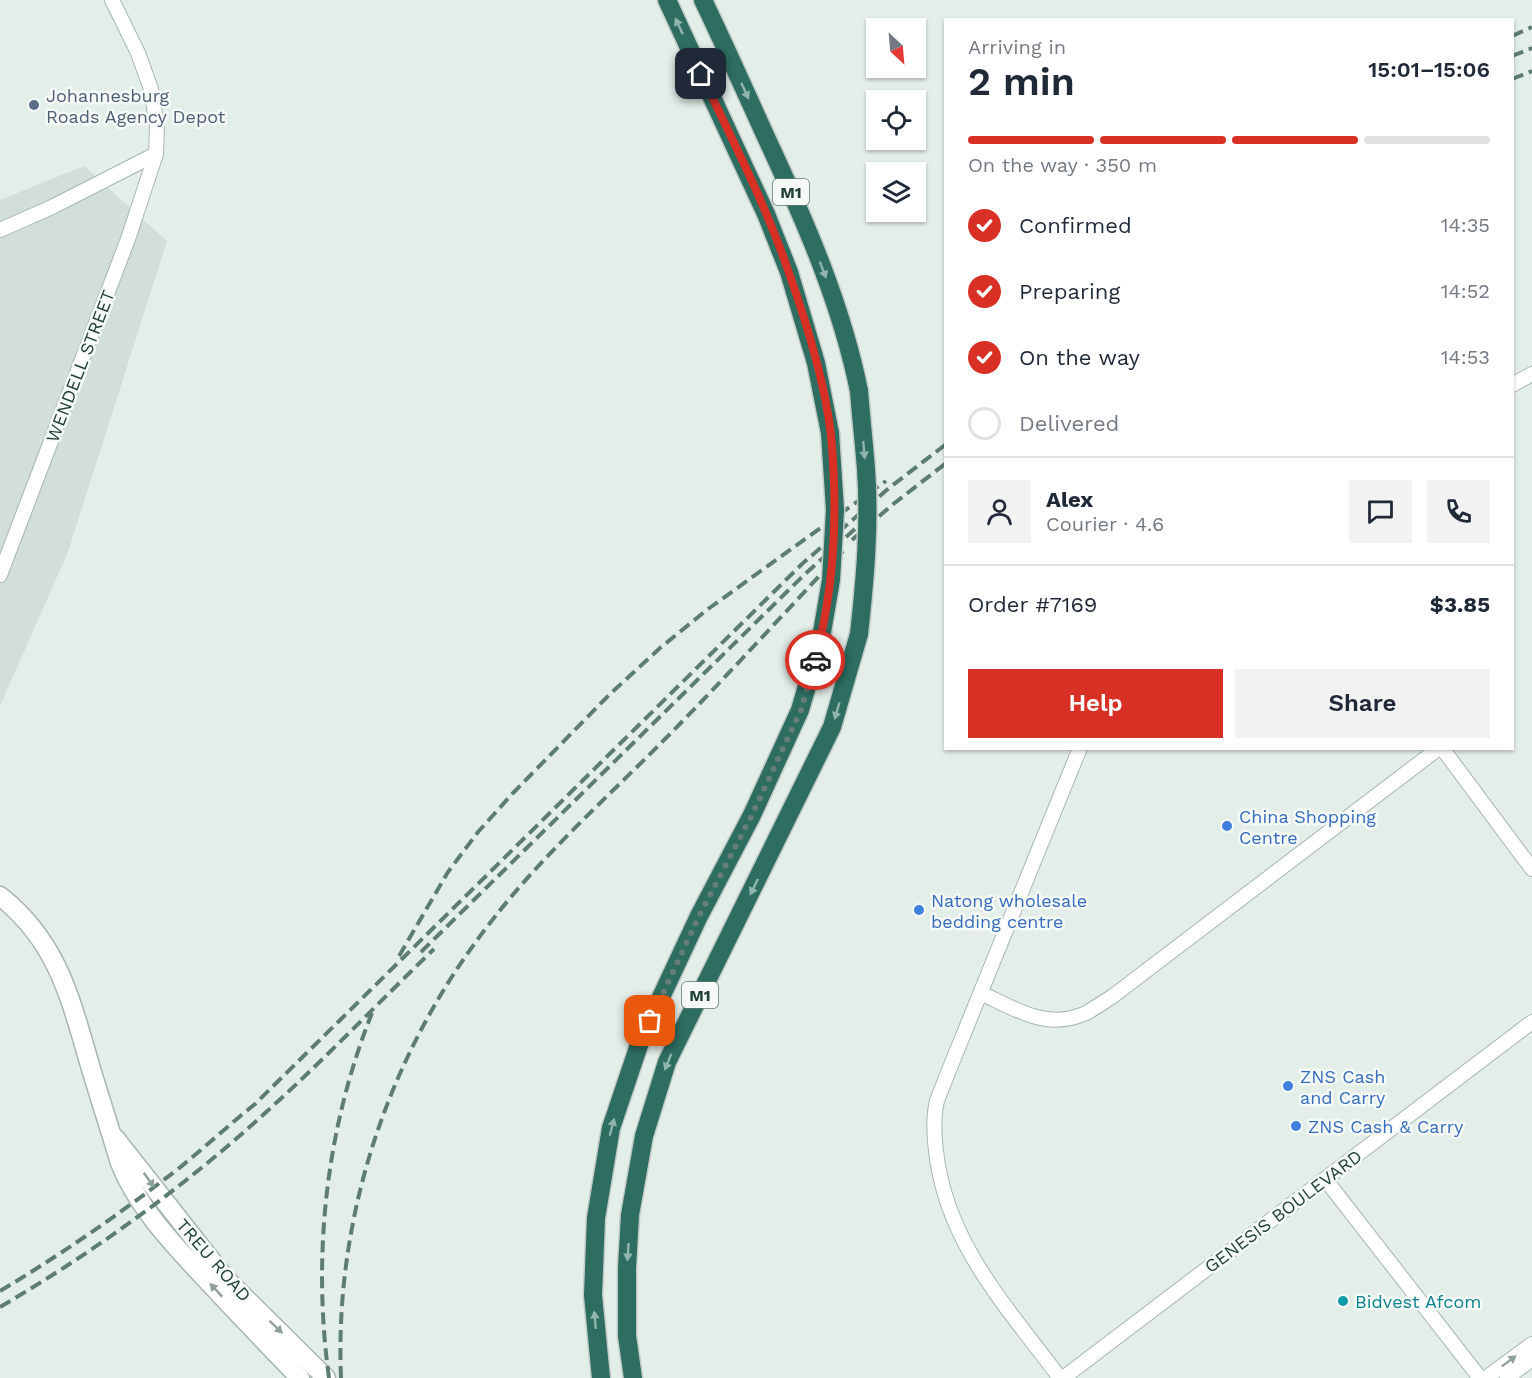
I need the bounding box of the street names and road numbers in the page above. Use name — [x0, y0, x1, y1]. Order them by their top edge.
road number: M1 — [773, 179, 809, 205]
street label: WENDELL STREET — [41, 287, 119, 445]
road number: M1 — [682, 982, 718, 1008]
street label: GENESIS BOULEVARD — [1200, 1145, 1366, 1277]
street label: TREU ROAD — [172, 1214, 256, 1306]

